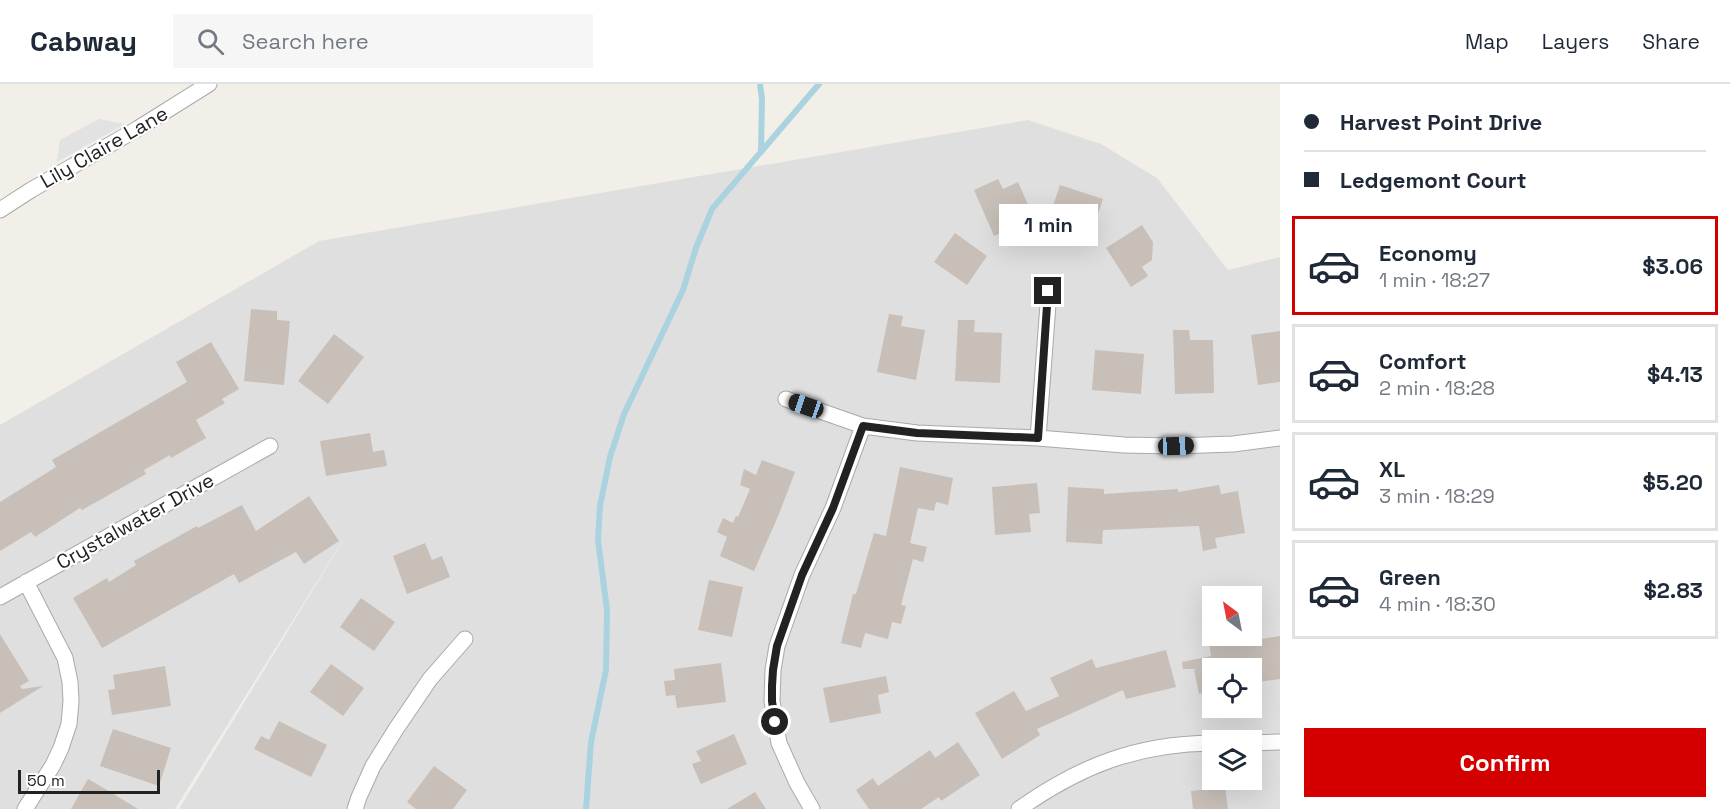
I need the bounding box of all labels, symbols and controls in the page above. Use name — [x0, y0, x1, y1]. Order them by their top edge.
search box — [173, 14, 593, 68]
text: Cabway — [30, 23, 137, 59]
icon: search — [194, 25, 227, 58]
text: Search here — [242, 27, 369, 55]
text: Map — [1465, 28, 1509, 55]
text: Layers — [1542, 28, 1609, 55]
text: Share — [1642, 28, 1700, 55]
street label: Lily Claire Lane — [36, 100, 172, 194]
text: Harvest Point Drive — [1340, 108, 1542, 136]
text: Ledgemont Court — [1340, 166, 1526, 194]
callout: 1 min — [998, 204, 1098, 246]
text: 1 min — [1024, 212, 1073, 238]
icon: car — [1307, 239, 1361, 293]
text: Economy — [1379, 239, 1477, 267]
text: $3.06 — [1642, 252, 1703, 280]
text: 1 min · 18:27 — [1379, 267, 1490, 293]
route end — [1034, 277, 1061, 304]
icon: car — [1307, 347, 1361, 401]
text: Comfort — [1379, 347, 1467, 375]
text: $4.13 — [1647, 360, 1703, 388]
text: 2 min · 18:28 — [1379, 375, 1495, 401]
car — [786, 392, 826, 420]
car — [1158, 436, 1194, 456]
icon: car — [1307, 455, 1361, 509]
text: XL — [1379, 455, 1405, 483]
street label: Crystalwater Drive — [52, 467, 218, 575]
text: $5.20 — [1643, 468, 1703, 496]
text: 3 min · 18:29 — [1379, 483, 1495, 509]
icon: car — [1307, 563, 1361, 617]
text: Green — [1379, 563, 1441, 591]
text: $2.83 — [1643, 576, 1703, 604]
north arrow — [1202, 586, 1262, 646]
map controls — [1202, 586, 1262, 790]
text: 4 min · 18:30 — [1379, 591, 1496, 617]
button: locate — [1202, 658, 1262, 718]
route start — [761, 708, 788, 735]
button: Confirm — [1304, 728, 1706, 797]
button: layers — [1202, 730, 1262, 790]
scale bar — [18, 767, 160, 794]
text: 50 m — [27, 770, 65, 791]

